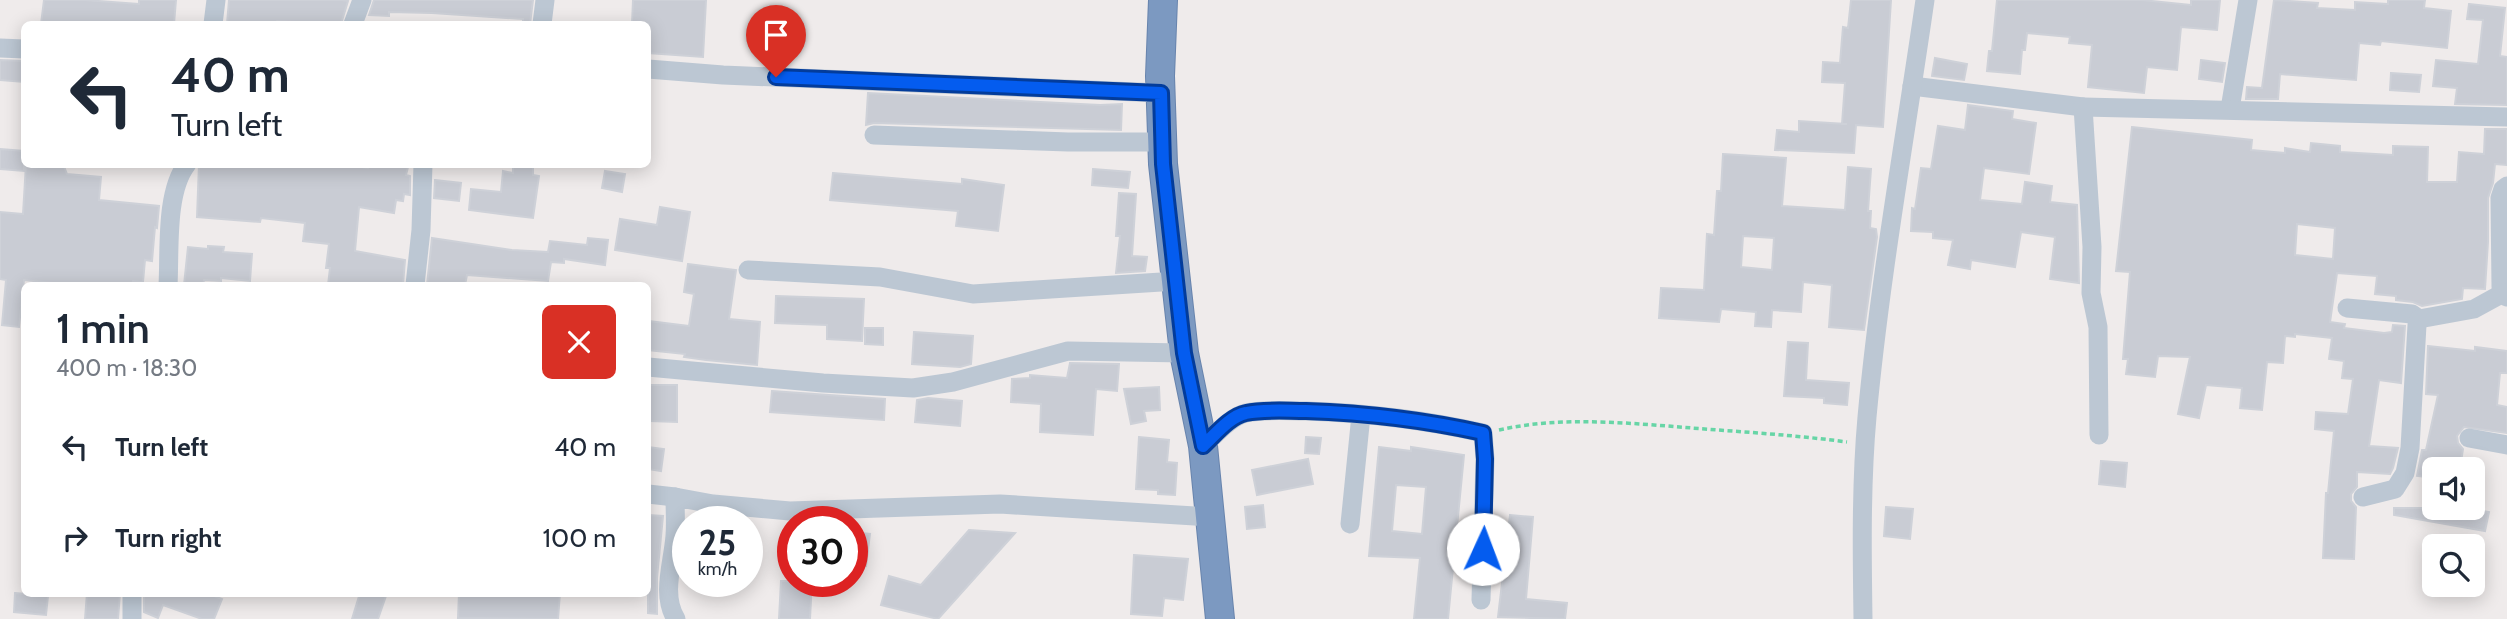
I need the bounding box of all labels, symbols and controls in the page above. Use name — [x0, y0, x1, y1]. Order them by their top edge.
pin — [746, 5, 806, 77]
icon: arrive — [757, 16, 795, 54]
text: 40 m — [171, 45, 290, 104]
icon: left — [56, 49, 147, 140]
text: Turn left — [171, 105, 282, 144]
text: 1 min — [56, 302, 150, 354]
button: close — [542, 305, 616, 379]
text: 400 m · 18:30 — [56, 354, 197, 382]
icon: left — [56, 428, 94, 466]
text: Turn left — [115, 431, 208, 463]
text: 40 m — [554, 431, 616, 463]
map controls — [2422, 457, 2485, 597]
button: sound — [2422, 457, 2485, 520]
speed limit sign: 30 — [777, 506, 868, 597]
position arrow — [1446, 512, 1520, 586]
icon: right — [56, 519, 94, 557]
text: 25 — [699, 521, 736, 564]
text: Turn right — [115, 522, 221, 554]
text: 100 m — [543, 522, 616, 554]
button: search — [2422, 534, 2485, 597]
text: km/h — [698, 558, 737, 580]

